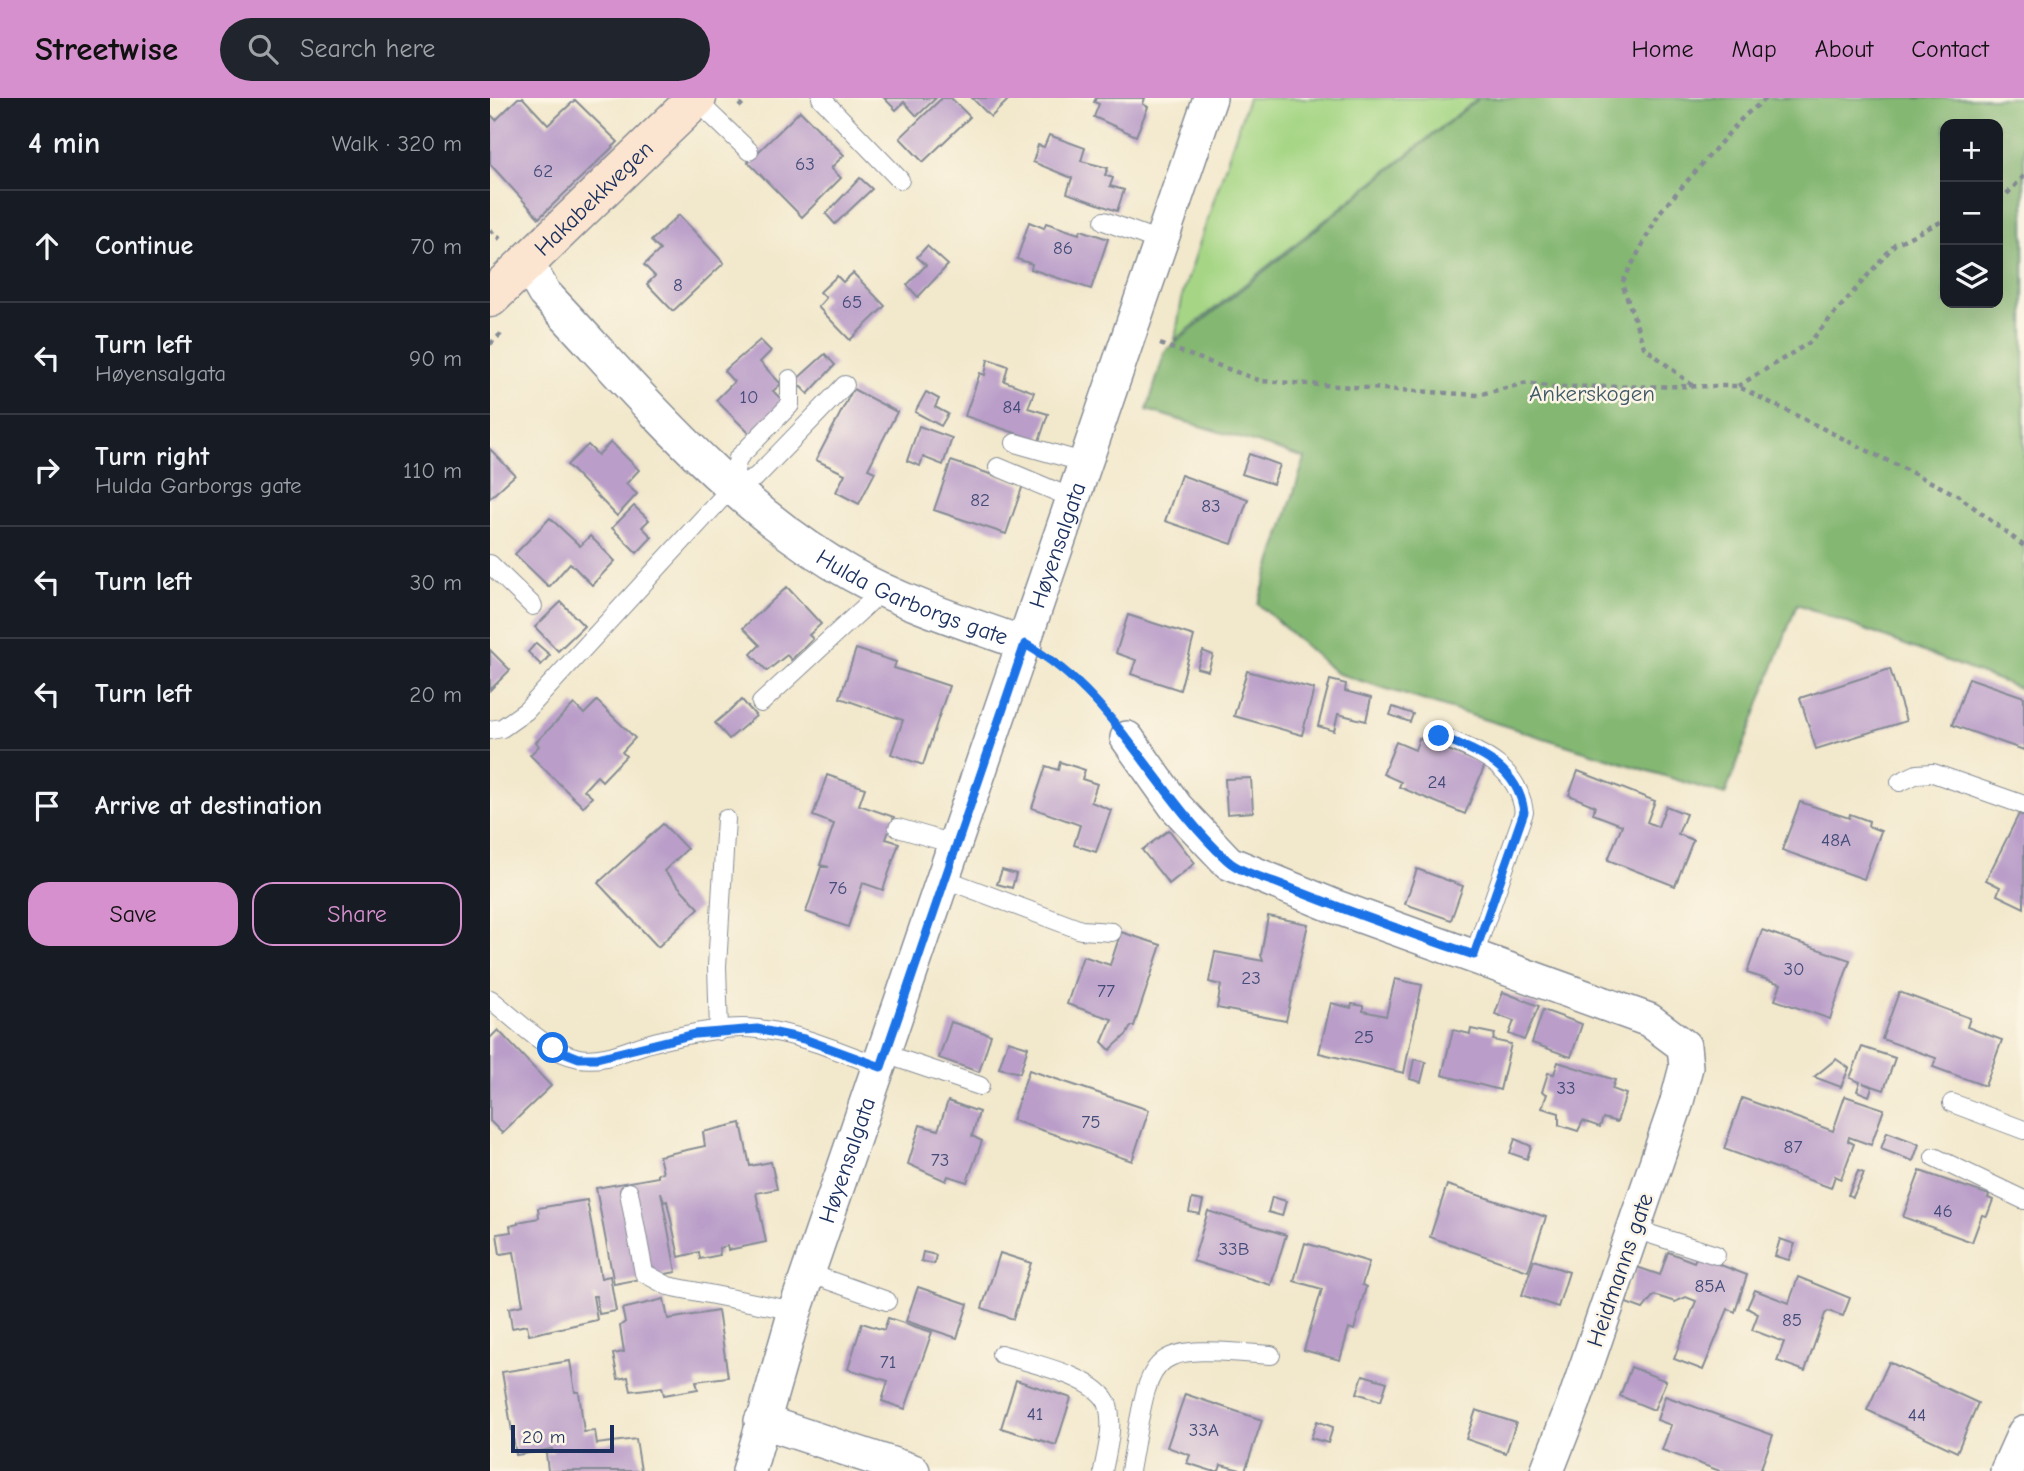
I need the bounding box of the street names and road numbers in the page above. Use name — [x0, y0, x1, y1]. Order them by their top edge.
street label: Hakabekkvegen — [529, 135, 658, 261]
street label: Høyensalgata — [1023, 479, 1091, 612]
street label: Hulda Garborgs gate — [811, 543, 1012, 650]
street label: Høyensalgata — [813, 1094, 881, 1227]
street label: Heidmanns gate — [1581, 1190, 1659, 1350]

